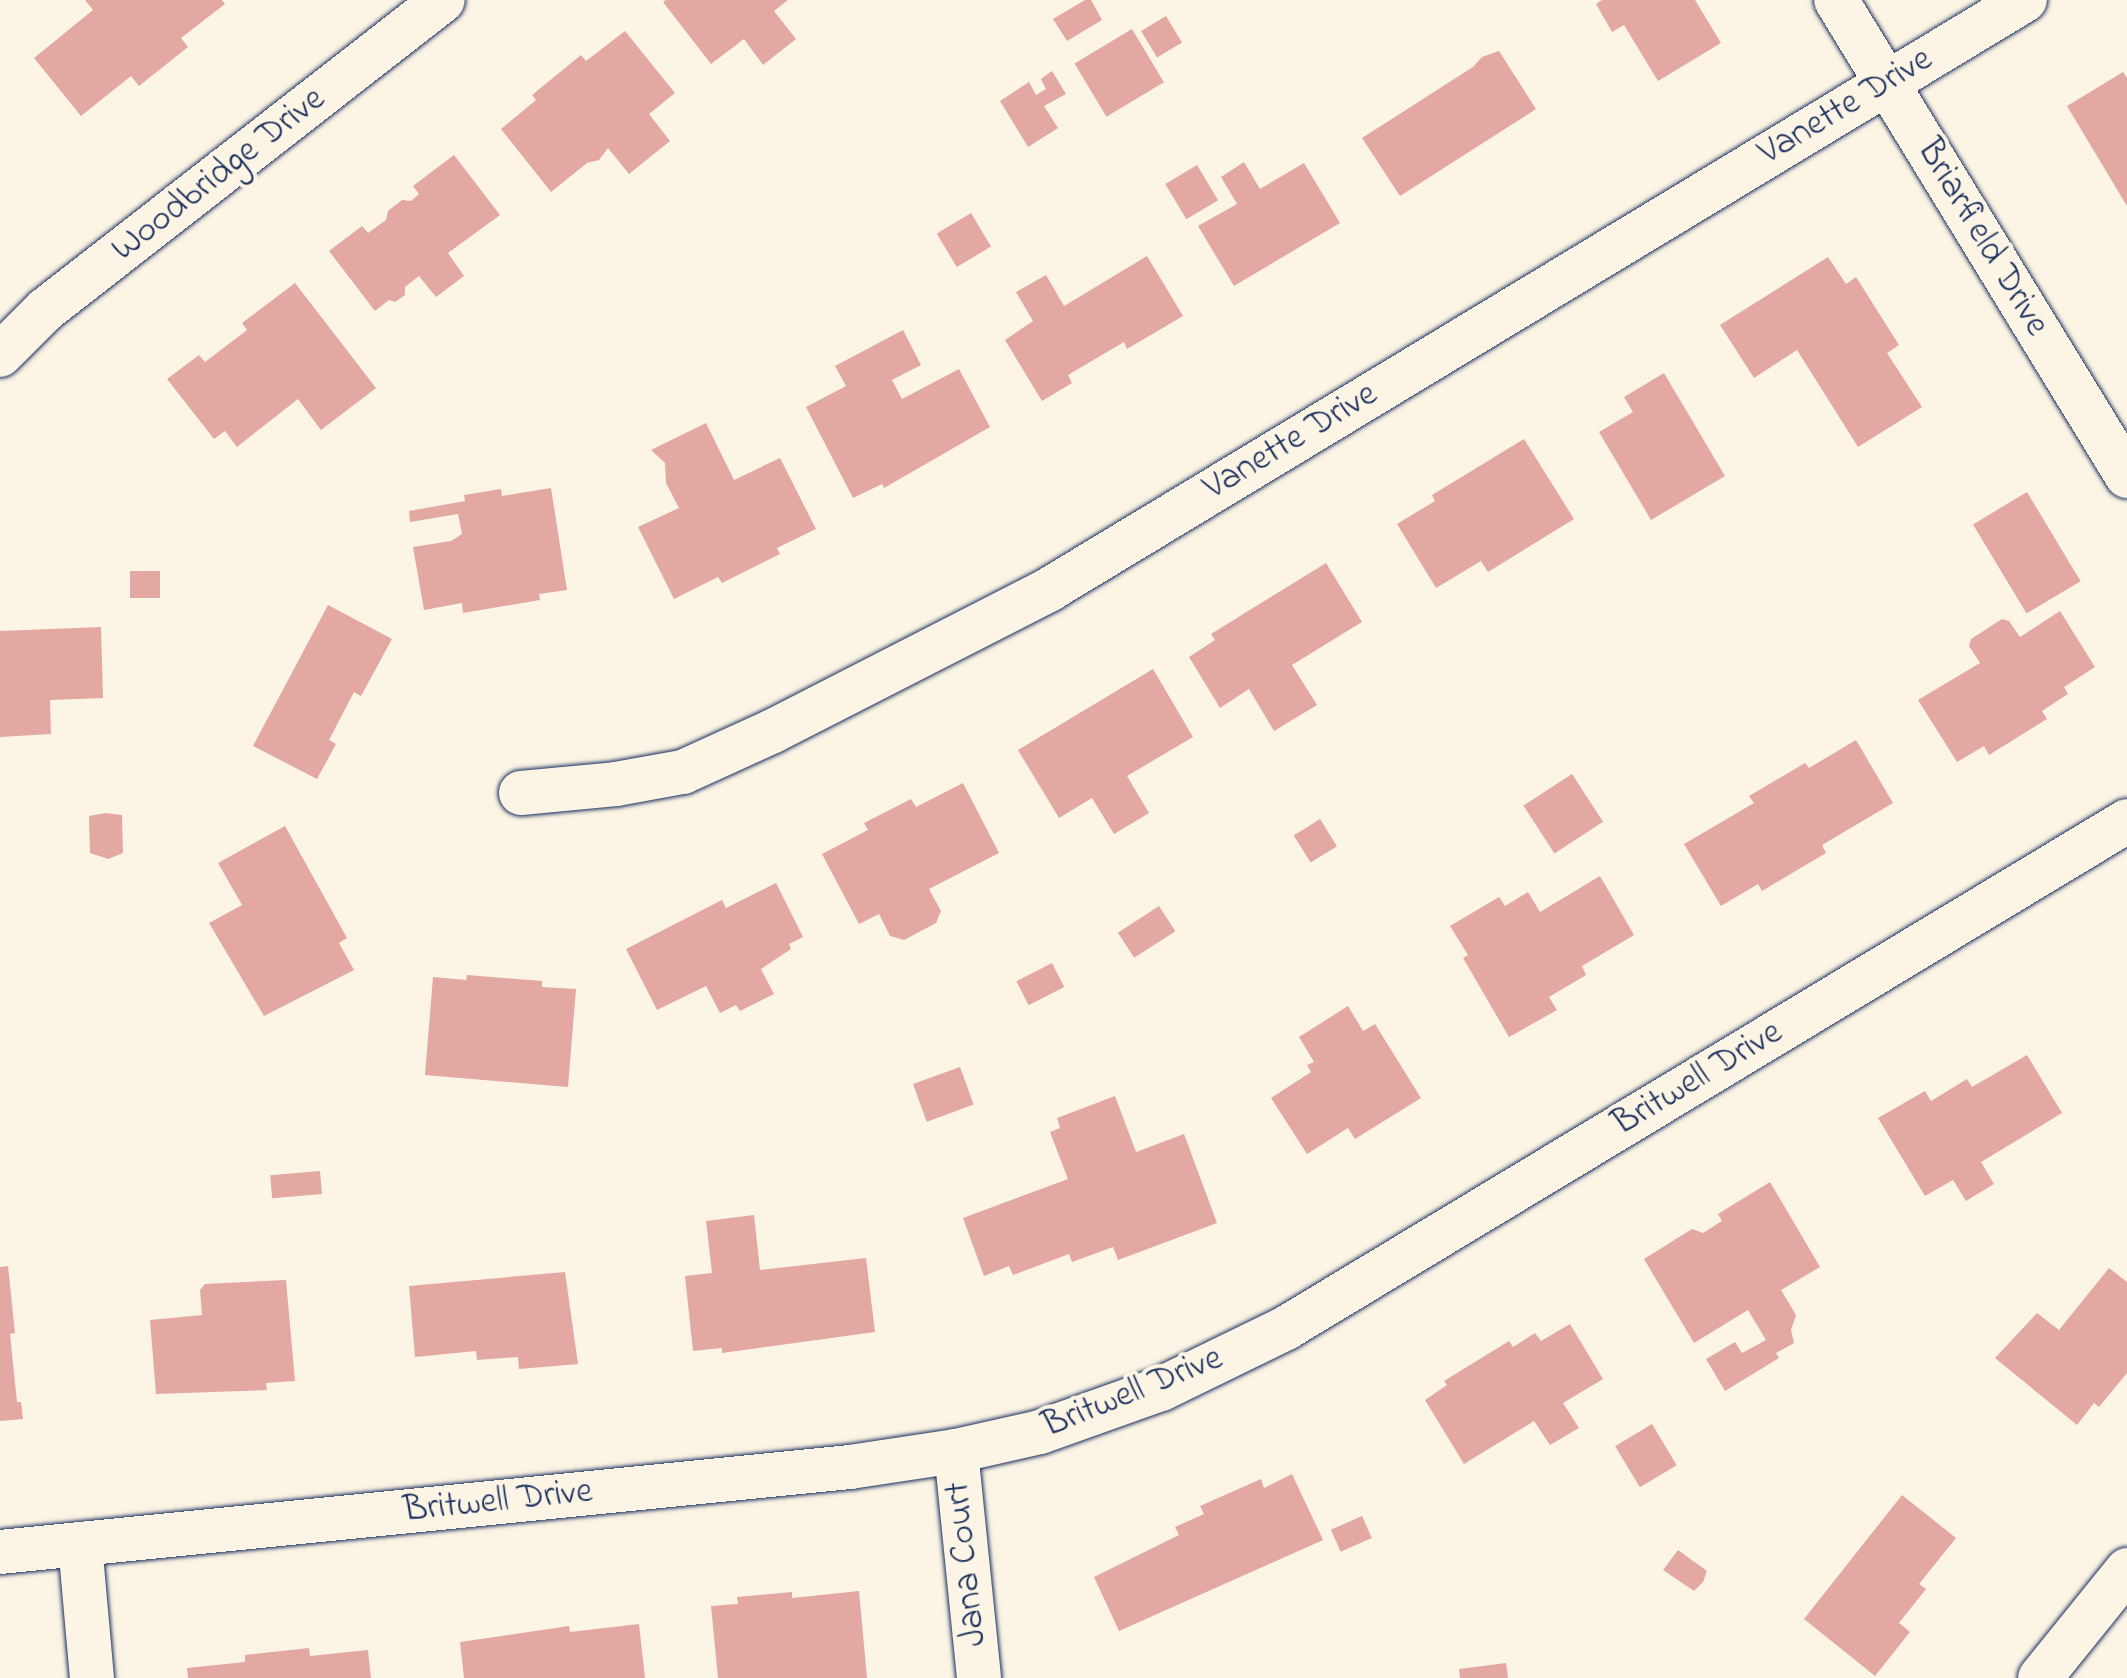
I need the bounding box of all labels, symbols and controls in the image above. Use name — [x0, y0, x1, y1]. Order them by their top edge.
street label: Vanette Drive — [1751, 38, 1941, 176]
street label: Woodbridge Drive — [104, 78, 334, 272]
street label: Briarfield Drive — [1906, 132, 2058, 344]
street label: Vanette Drive — [1196, 373, 1386, 511]
street label: Britwell Drive — [1605, 1012, 1791, 1146]
street label: Britwell Drive — [1037, 1337, 1229, 1449]
street label: Britwell Drive — [401, 1471, 595, 1533]
street label: Jana Court — [937, 1479, 997, 1649]

